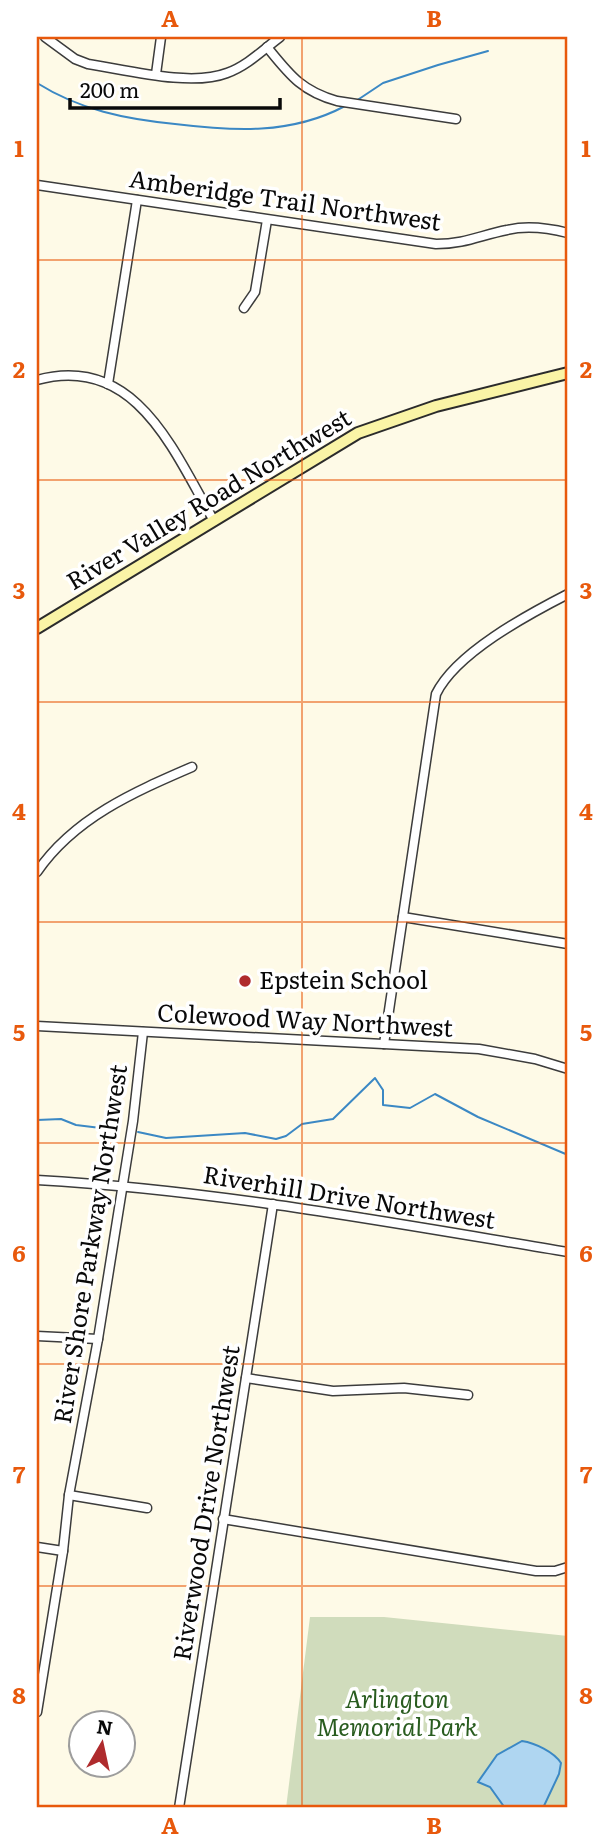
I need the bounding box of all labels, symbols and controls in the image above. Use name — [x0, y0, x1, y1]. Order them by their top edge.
text: A — [161, 0, 179, 34]
text: B — [426, 0, 442, 34]
scale bar — [70, 66, 280, 110]
text: 200 m — [80, 73, 140, 104]
text: 1 — [14, 130, 24, 164]
text: 1 — [581, 130, 591, 164]
street label: Amberidge Trail Northwest — [127, 159, 444, 238]
text: 2 — [13, 351, 25, 385]
text: 2 — [580, 351, 592, 385]
street label: River Valley Road Northwest — [59, 399, 357, 597]
text: 3 — [13, 572, 25, 606]
text: 3 — [580, 572, 592, 606]
text: 4 — [12, 793, 26, 827]
text: 4 — [579, 793, 593, 827]
place label: Epstein School — [259, 961, 428, 996]
marker: Epstein School — [237, 973, 253, 989]
street label: Colewood Way Northwest — [156, 993, 454, 1044]
text: 5 — [13, 1014, 25, 1048]
text: 5 — [580, 1014, 592, 1048]
street label: River Shore Parkway Northwest — [43, 1061, 134, 1426]
street label: Riverhill Drive Northwest — [201, 1155, 498, 1236]
text: 6 — [12, 1235, 26, 1269]
text: 6 — [579, 1235, 593, 1269]
street label: Riverwood Drive Northwest — [162, 1342, 247, 1663]
text: 7 — [13, 1456, 26, 1490]
text: 7 — [580, 1456, 593, 1490]
text: 8 — [12, 1677, 26, 1711]
text: 8 — [579, 1677, 593, 1711]
park label: Arlington Memorial Park — [316, 1680, 479, 1743]
north arrow — [66, 1708, 136, 1778]
text: N — [95, 1711, 115, 1741]
text: A — [161, 1807, 179, 1841]
text: B — [426, 1807, 442, 1841]

